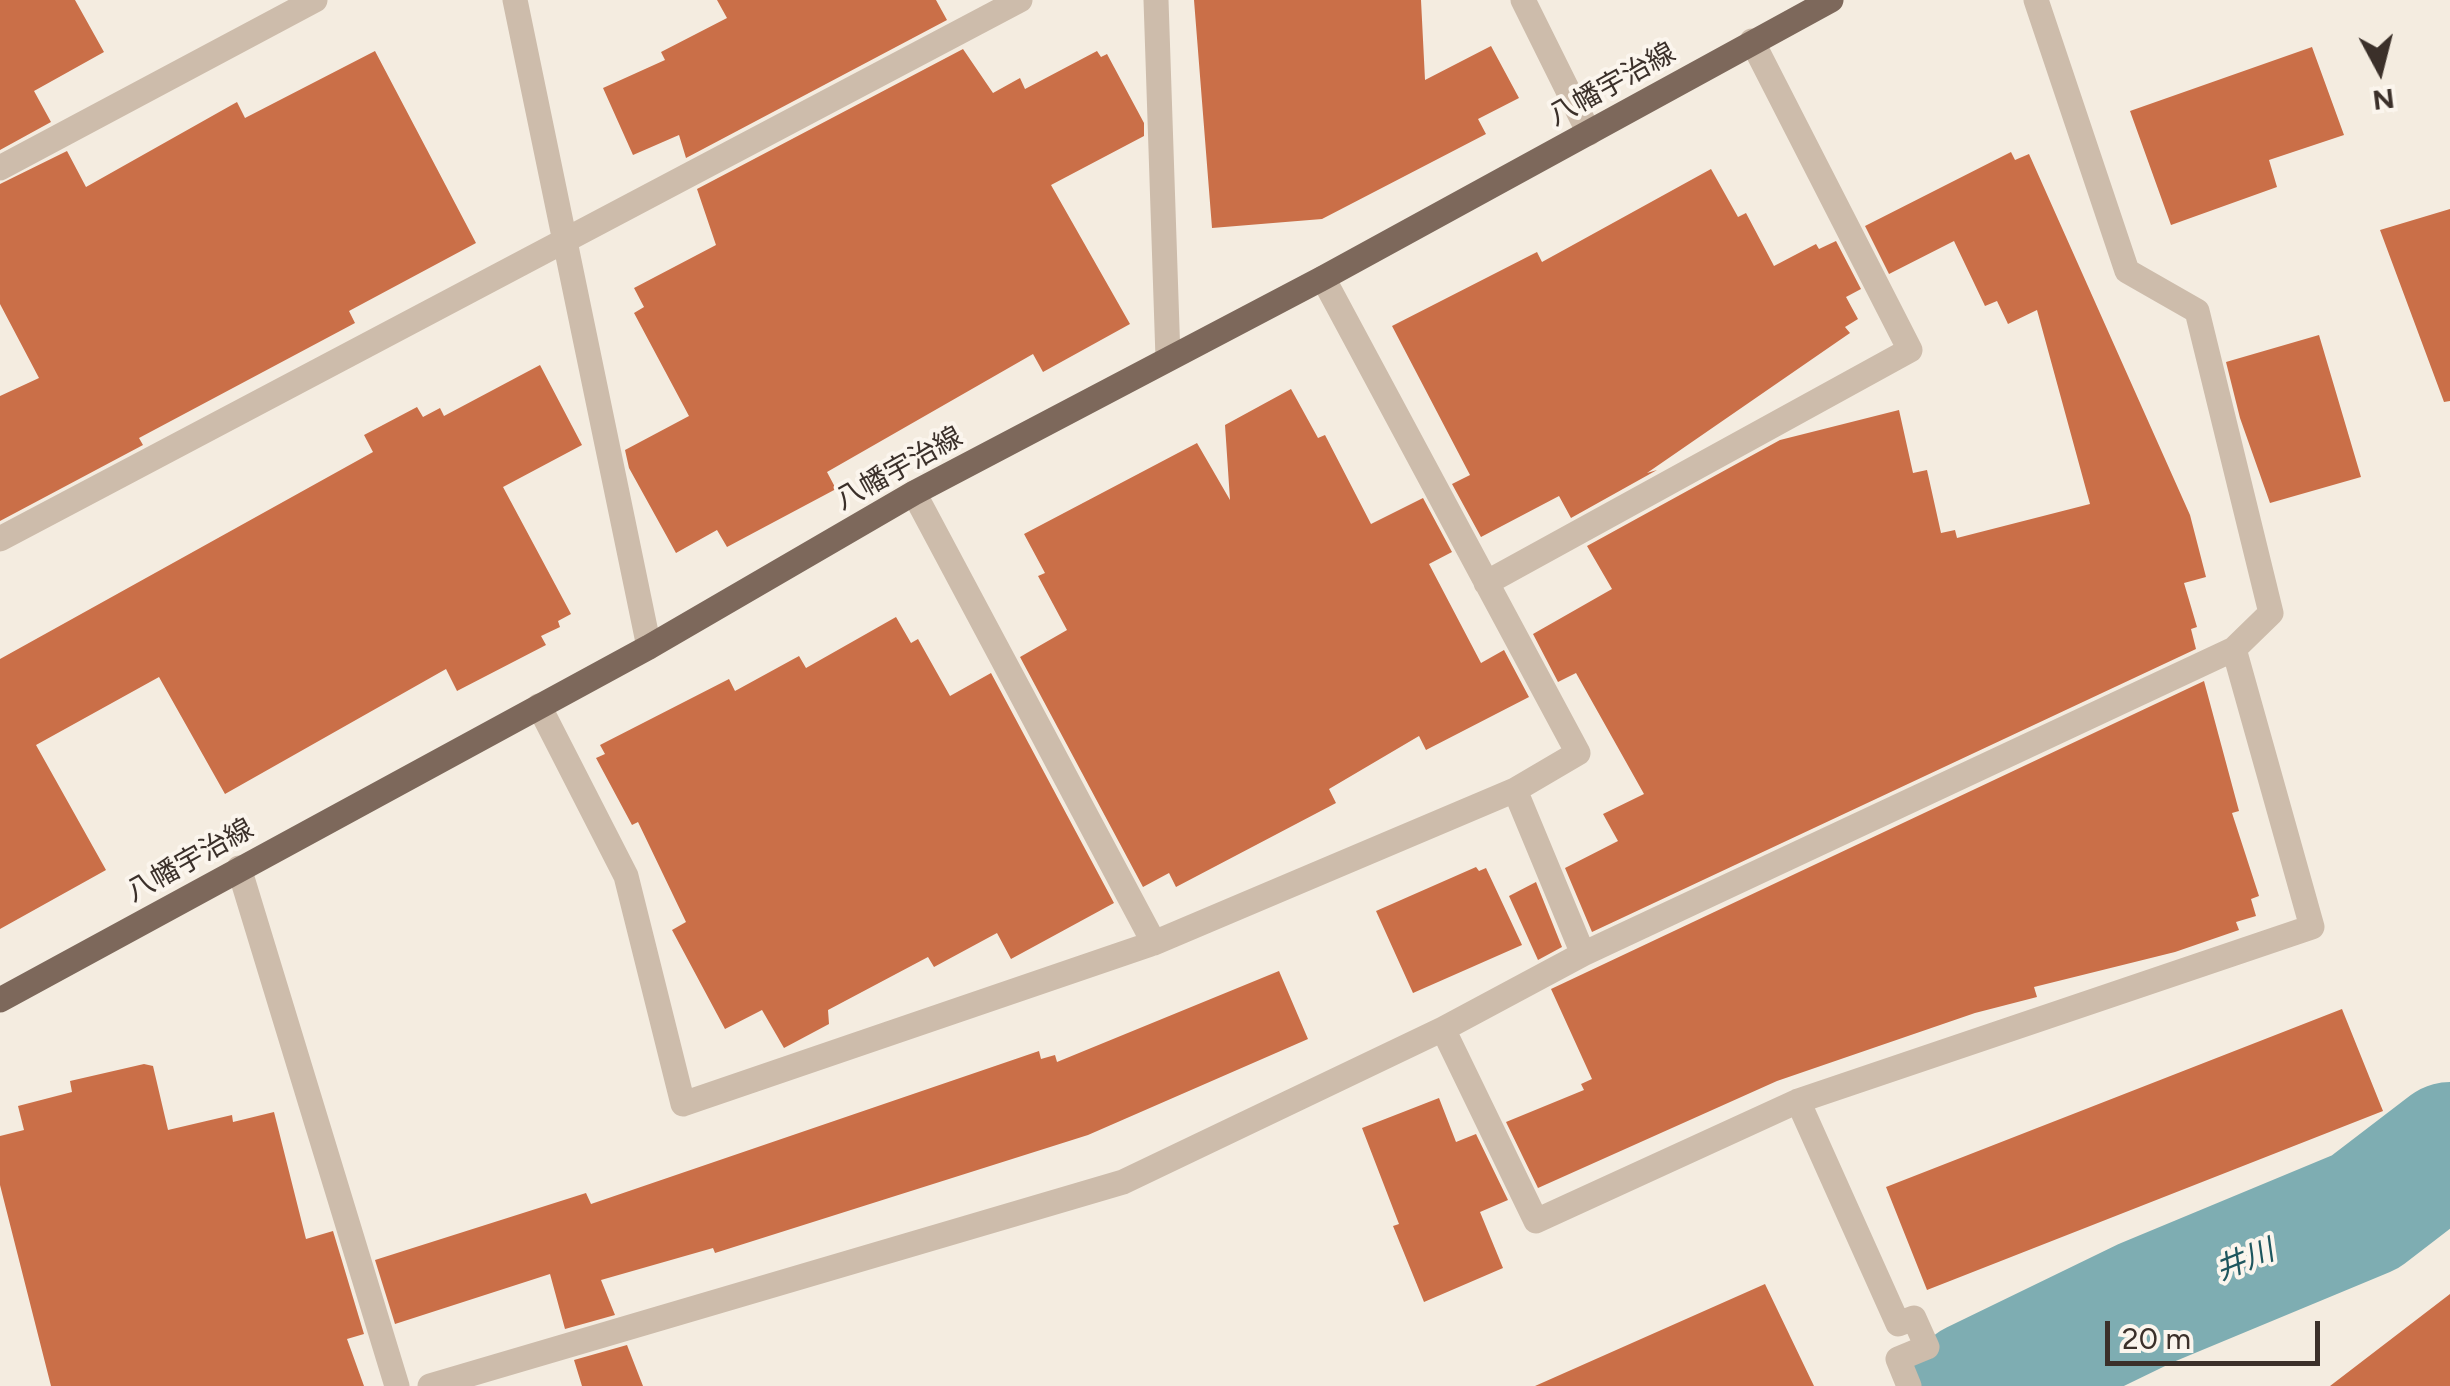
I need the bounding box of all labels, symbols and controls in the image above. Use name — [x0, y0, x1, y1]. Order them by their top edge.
north arrow — [2330, 20, 2430, 120]
street label: 八幡宇治線 — [1543, 36, 1681, 134]
text: N — [2371, 82, 2396, 118]
street label: 八幡宇治線 — [830, 420, 968, 518]
street label: 八幡宇治線 — [121, 812, 259, 910]
water label: 井川 — [2210, 1233, 2280, 1289]
scale bar — [2110, 1301, 2325, 1363]
text: 20 m — [2122, 1320, 2191, 1357]

